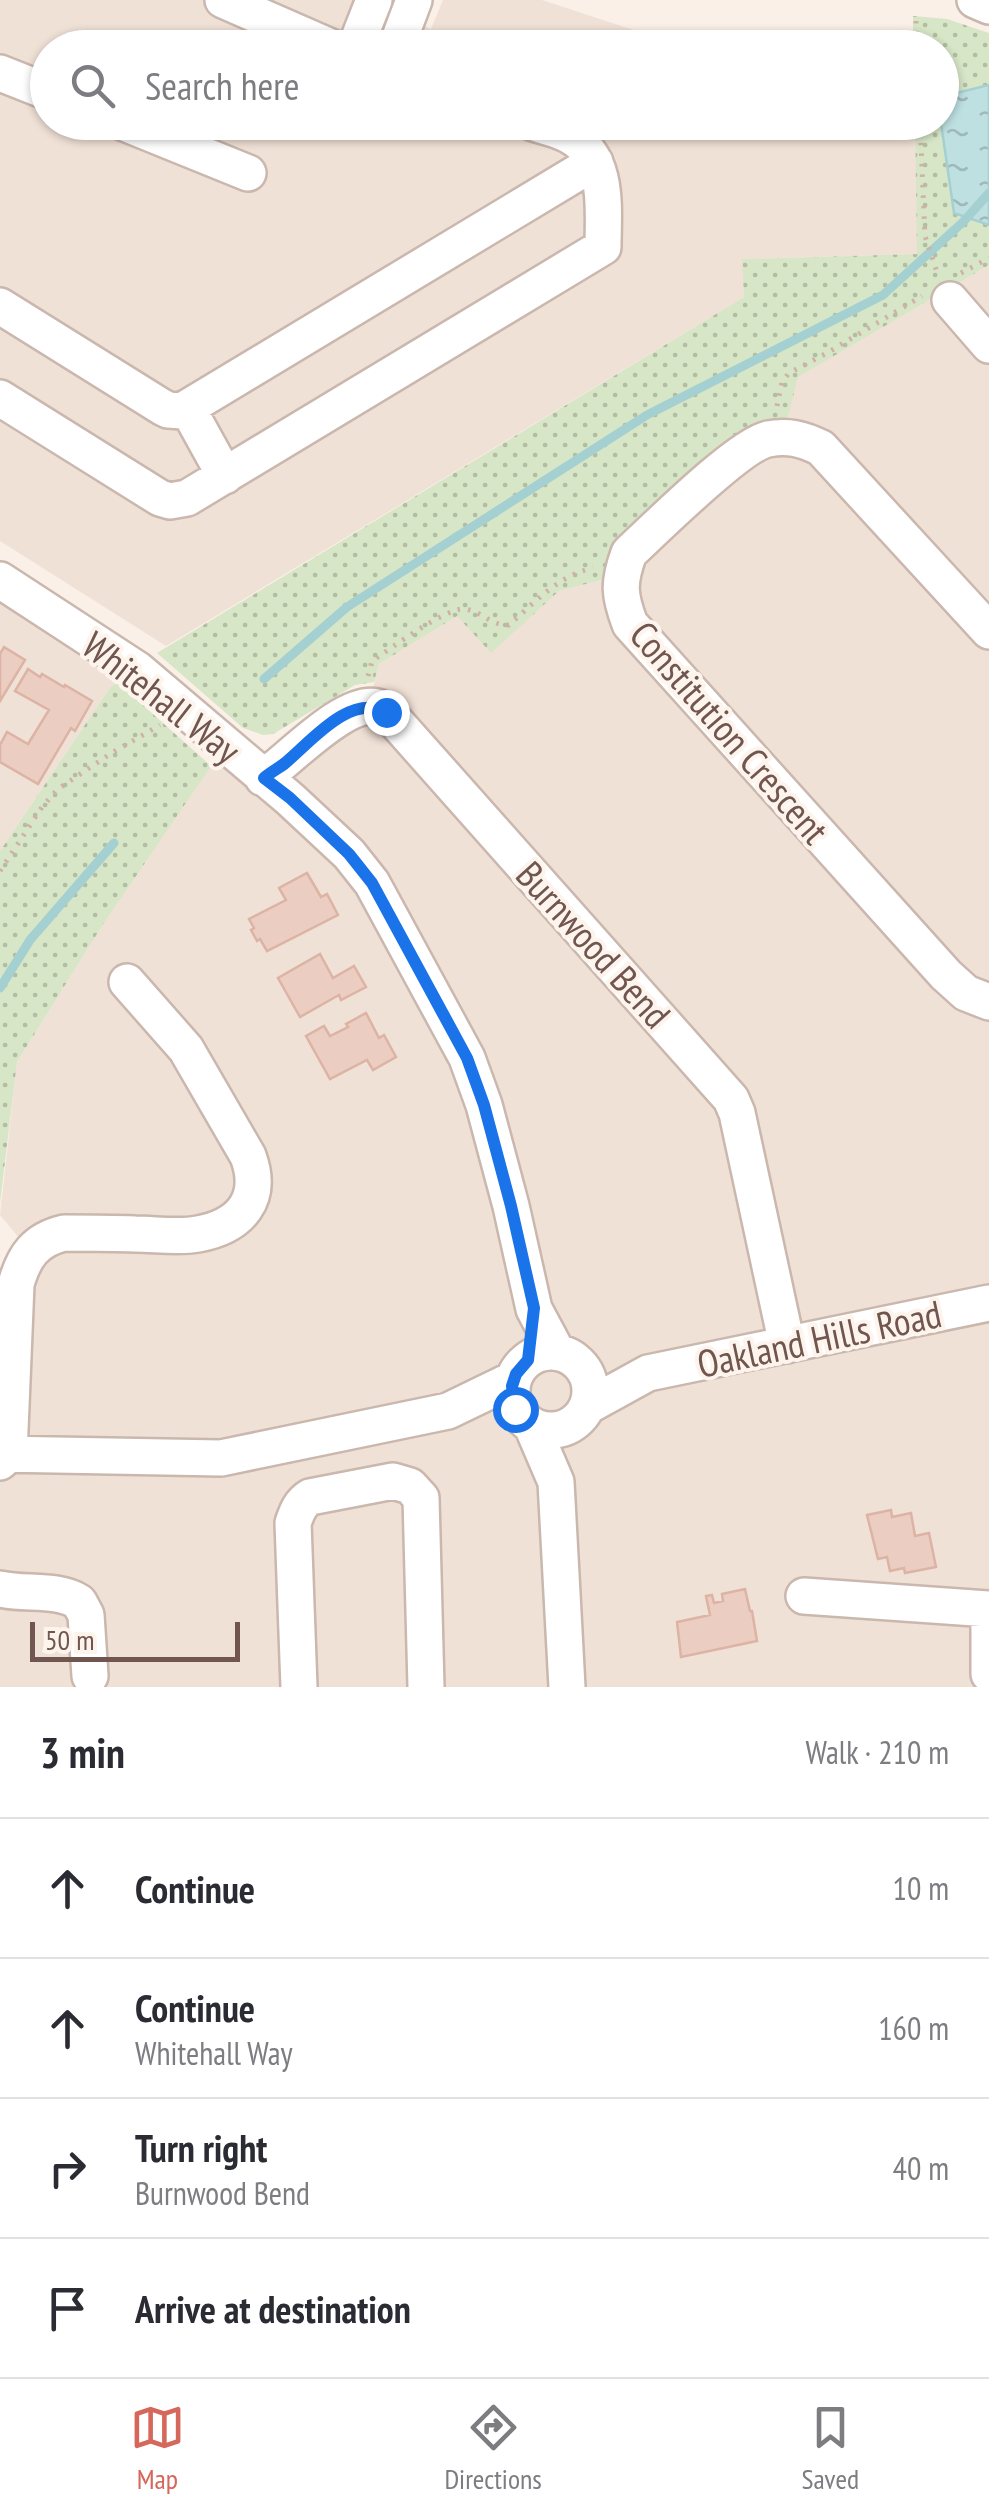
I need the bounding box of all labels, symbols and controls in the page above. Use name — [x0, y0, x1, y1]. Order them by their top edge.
search box — [30, 30, 959, 140]
icon: search — [65, 58, 120, 113]
text: Search here — [145, 61, 299, 110]
street label: Constitution Crescent — [620, 611, 840, 854]
street label: Whitehall Way — [73, 620, 251, 774]
route end — [364, 690, 410, 736]
street label: Burnwood Bend — [506, 850, 682, 1038]
street label: Oakland Hills Road — [693, 1288, 945, 1388]
route start — [493, 1387, 539, 1433]
scale bar — [30, 1617, 240, 1662]
text: 50 m — [45, 1621, 94, 1658]
text: 3 min — [40, 1725, 125, 1780]
text: Walk · 210 m — [805, 1731, 949, 1773]
icon: ahead — [40, 1861, 95, 1916]
text: Continue — [135, 1864, 255, 1913]
text: 10 m — [893, 1867, 949, 1909]
text: Continue — [135, 1983, 255, 2032]
icon: ahead — [40, 2001, 95, 2056]
text: 160 m — [878, 2007, 949, 2049]
text: Whitehall Way — [135, 2032, 293, 2074]
text: Turn right — [135, 2123, 267, 2172]
icon: right — [40, 2141, 95, 2196]
text: 40 m — [893, 2147, 949, 2189]
text: Burnwood Bend — [135, 2172, 310, 2214]
icon: arrive — [40, 2281, 95, 2336]
text: Arrive at destination — [135, 2284, 411, 2333]
tab: Map — [130, 2400, 185, 2497]
tab: Directions — [444, 2400, 542, 2497]
tab: Saved — [801, 2400, 859, 2497]

